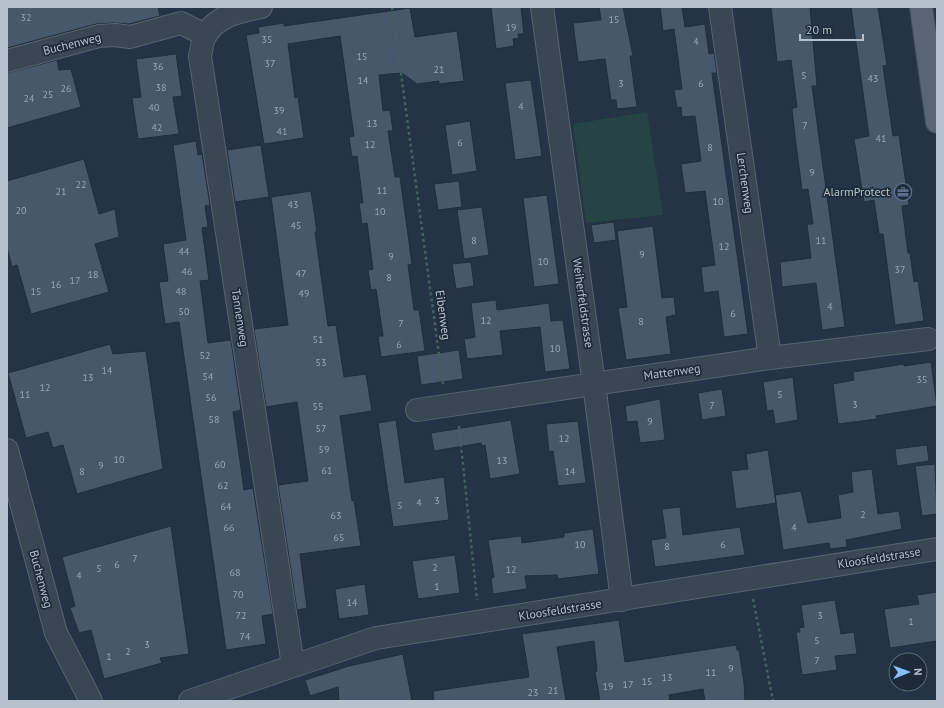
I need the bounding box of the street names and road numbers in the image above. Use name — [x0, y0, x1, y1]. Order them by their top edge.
street label: Buchenweg — [41, 29, 102, 58]
street label: Lerchenweg — [734, 151, 757, 214]
street label: Weiherfeldstrasse — [570, 257, 597, 349]
street label: Tannenweg — [229, 288, 252, 348]
street label: Eibenweg — [433, 289, 454, 341]
street label: Mattenweg — [643, 360, 701, 383]
street label: Kloosfeldstrasse — [836, 544, 922, 571]
street label: Buchenweg — [27, 548, 56, 609]
street label: Kloosfeldstrasse — [517, 596, 603, 623]

